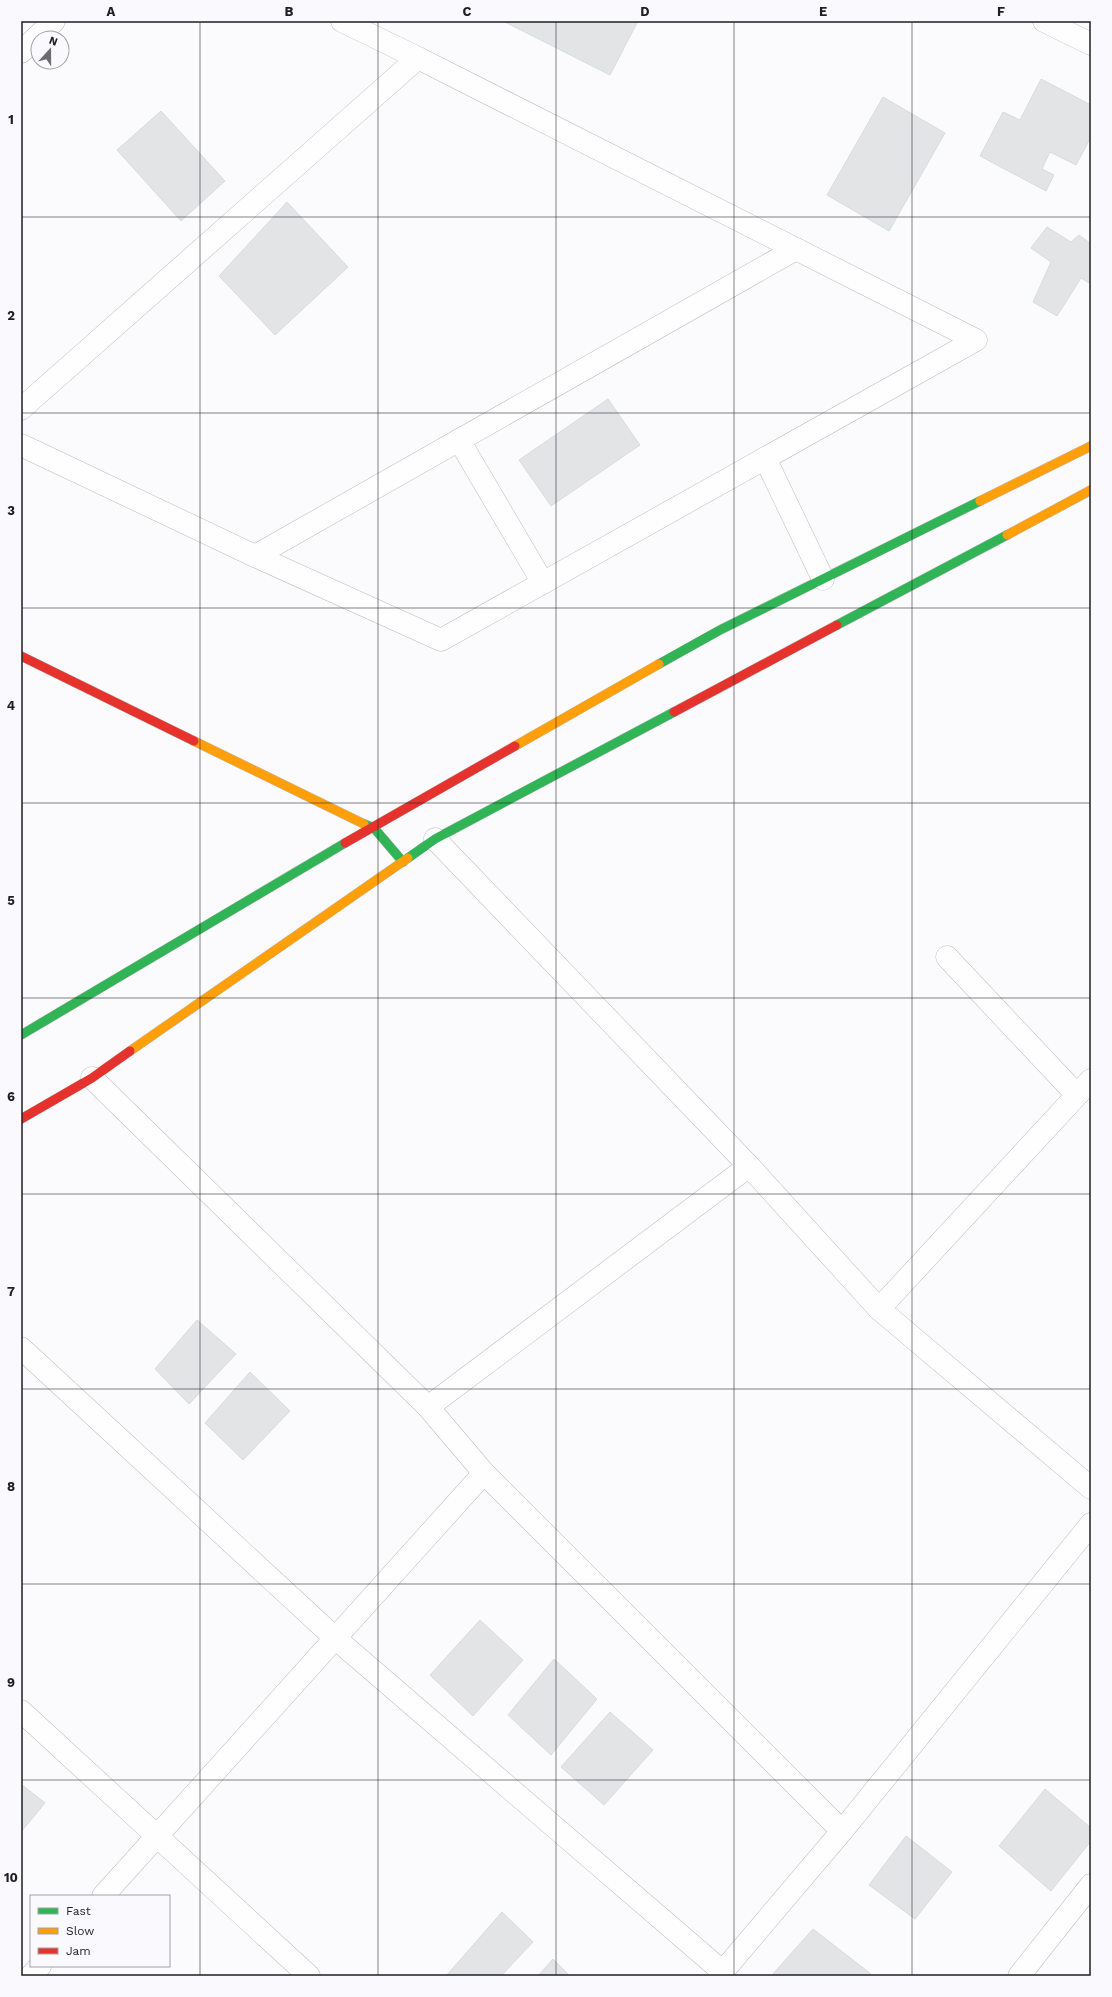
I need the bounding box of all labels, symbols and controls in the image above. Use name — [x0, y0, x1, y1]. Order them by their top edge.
text: A — [107, 4, 116, 19]
text: B — [285, 4, 294, 19]
text: C — [463, 4, 472, 19]
text: D — [640, 4, 650, 19]
text: E — [819, 4, 827, 19]
text: F — [997, 4, 1005, 19]
north arrow — [30, 30, 70, 70]
text: N — [47, 34, 60, 49]
text: 1 — [8, 112, 14, 127]
text: 2 — [7, 308, 15, 323]
text: 3 — [7, 503, 15, 518]
text: 4 — [7, 698, 16, 713]
text: 5 — [7, 893, 15, 908]
text: 6 — [7, 1089, 15, 1104]
text: 7 — [7, 1284, 15, 1299]
text: 8 — [7, 1479, 15, 1494]
text: 9 — [7, 1675, 15, 1690]
text: 10 — [4, 1870, 18, 1885]
legend — [30, 1895, 170, 1967]
text: Fast — [66, 1904, 91, 1918]
text: Slow — [66, 1924, 94, 1938]
text: Jam — [66, 1944, 91, 1958]

